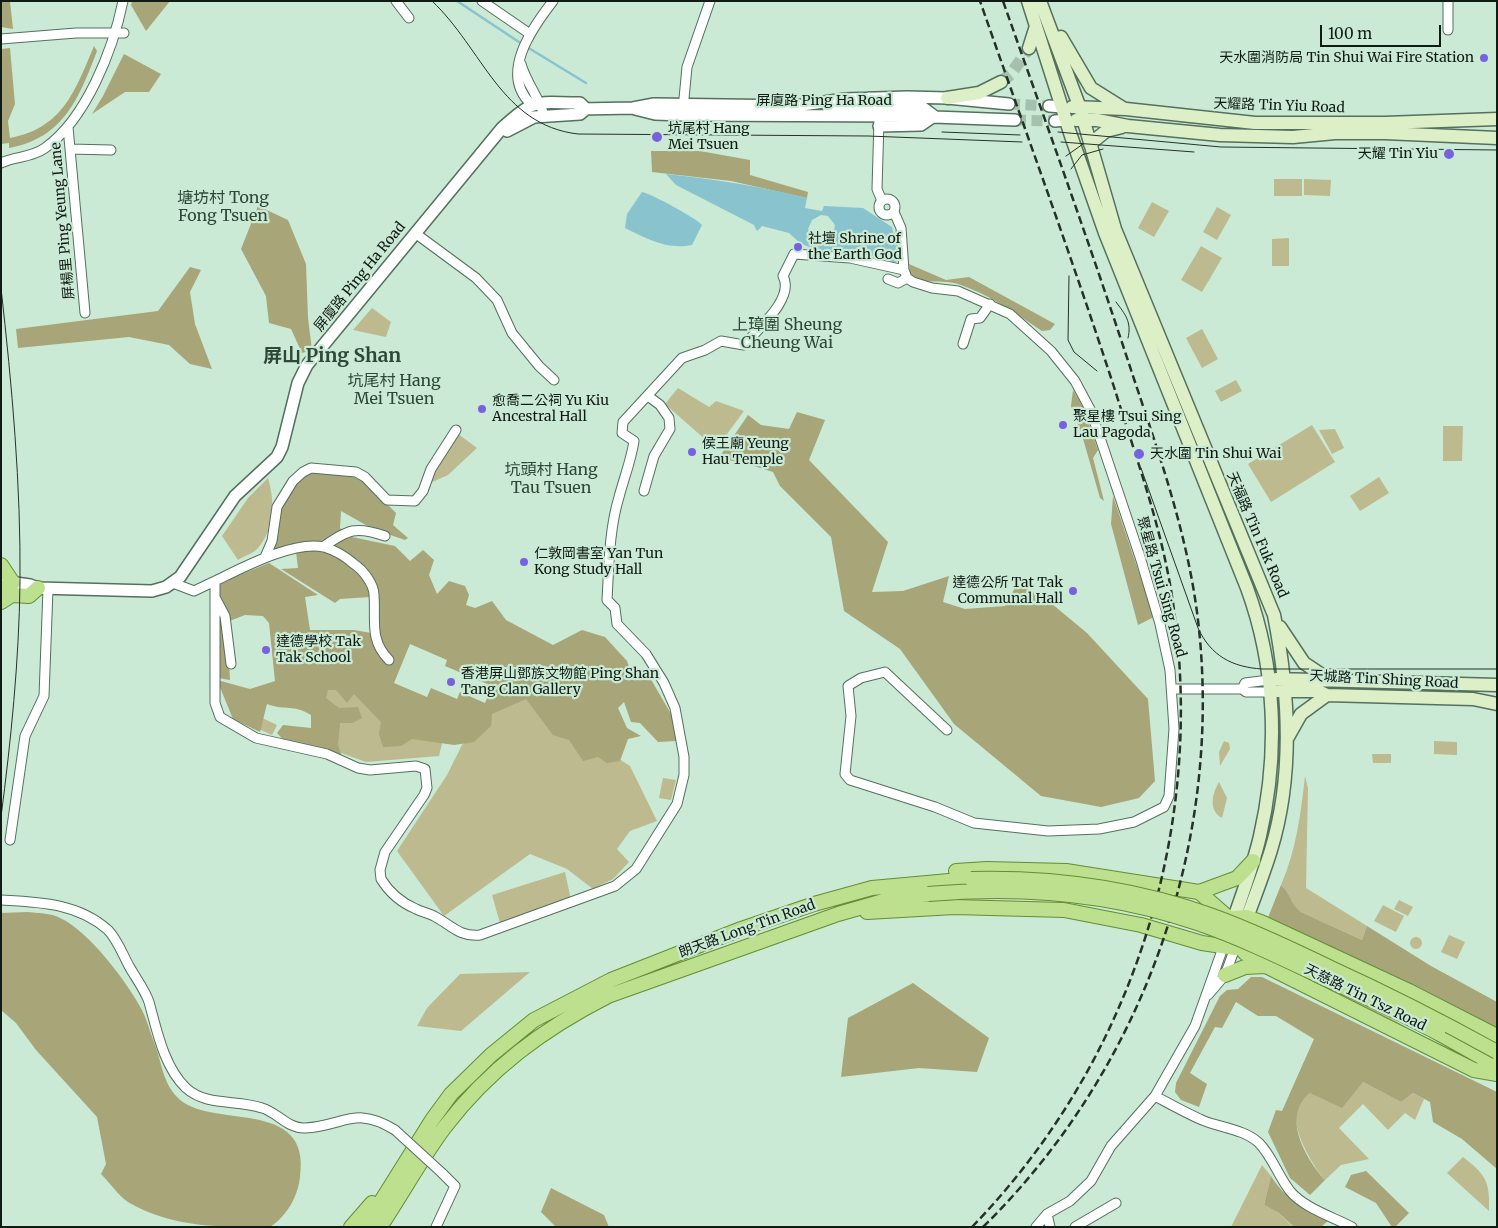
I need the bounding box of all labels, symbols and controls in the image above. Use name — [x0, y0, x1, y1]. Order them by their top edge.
scale bar — [1323, 15, 1444, 47]
text: 100 m — [1328, 24, 1372, 43]
place label: 天水圍消防局 Tin Shui Wai Fire Station — [1219, 50, 1474, 66]
marker: 天水圍消防局 Tin Shui Wai Fire Station — [1478, 52, 1490, 64]
street label: 屏廈路 Ping Ha Road — [756, 93, 892, 109]
street label: 天耀路 Tin Yiu Road — [1213, 95, 1345, 117]
place label: 坑尾村 Hang Mei Tsuen — [668, 121, 750, 154]
marker: 坑尾村 Hang Mei Tsuen — [650, 130, 664, 144]
street label: 屏楊里 Ping Yeung Lane — [48, 142, 78, 300]
place label: 天耀 Tin Yiu — [1358, 146, 1438, 162]
marker: 天耀 Tin Yiu — [1442, 147, 1456, 161]
district label: 塘坊村 Tong Fong Tsuen — [172, 188, 274, 226]
street label: 屏廈路 Ping Ha Road — [311, 219, 409, 335]
place label: 社壇 Shrine of the Earth God — [808, 231, 902, 264]
marker: 社壇 Shrine of the Earth God — [792, 241, 804, 253]
district label: 上璋圍 Sheung Cheung Wai — [732, 315, 842, 353]
district label: 屏山 Ping Shan — [263, 346, 401, 368]
district label: 坑尾村 Hang Mei Tsuen — [347, 371, 441, 409]
place label: 愈喬二公祠 Yu Kiu Ancestral Hall — [492, 393, 609, 426]
marker: 愈喬二公祠 Yu Kiu Ancestral Hall — [476, 403, 488, 415]
place label: 聚星樓 Tsui Sing Lau Pagoda — [1073, 409, 1181, 442]
marker: 聚星樓 Tsui Sing Lau Pagoda — [1057, 419, 1069, 431]
place label: 侯王廟 Yeung Hau Temple — [702, 436, 789, 468]
marker: 侯王廟 Yeung Hau Temple — [686, 446, 698, 458]
place label: 天水圍 Tin Shui Wai — [1150, 446, 1281, 462]
marker: 天水圍 Tin Shui Wai — [1132, 447, 1146, 461]
district label: 坑頭村 Hang Tau Tsuen — [504, 460, 598, 498]
street label: 天福路 Tin Fuk Road — [1223, 469, 1291, 601]
street label: 聚星路 Tsui Sing Road — [1133, 515, 1189, 659]
place label: 仁敦岡書室 Yan Tun Kong Study Hall — [534, 546, 663, 578]
marker: 仁敦岡書室 Yan Tun Kong Study Hall — [518, 556, 530, 568]
place label: 達德公所 Tat Tak Communal Hall — [952, 575, 1063, 608]
marker: 達德公所 Tat Tak Communal Hall — [1067, 585, 1079, 597]
place label: 達德學校 Tak Tak School — [276, 634, 361, 666]
marker: 達德學校 Tak Tak School — [260, 644, 272, 656]
place label: 香港屏山鄧族文物館 Ping Shan Tang Clan Gallery — [461, 666, 659, 699]
street label: 天城路 Tin Shing Road — [1309, 668, 1459, 692]
marker: 香港屏山鄧族文物館 Ping Shan Tang Clan Gallery — [445, 676, 457, 688]
street label: 朗天路 Long Tin Road — [676, 896, 818, 962]
street label: 天慈路 Tin Tsz Road — [1301, 961, 1429, 1035]

